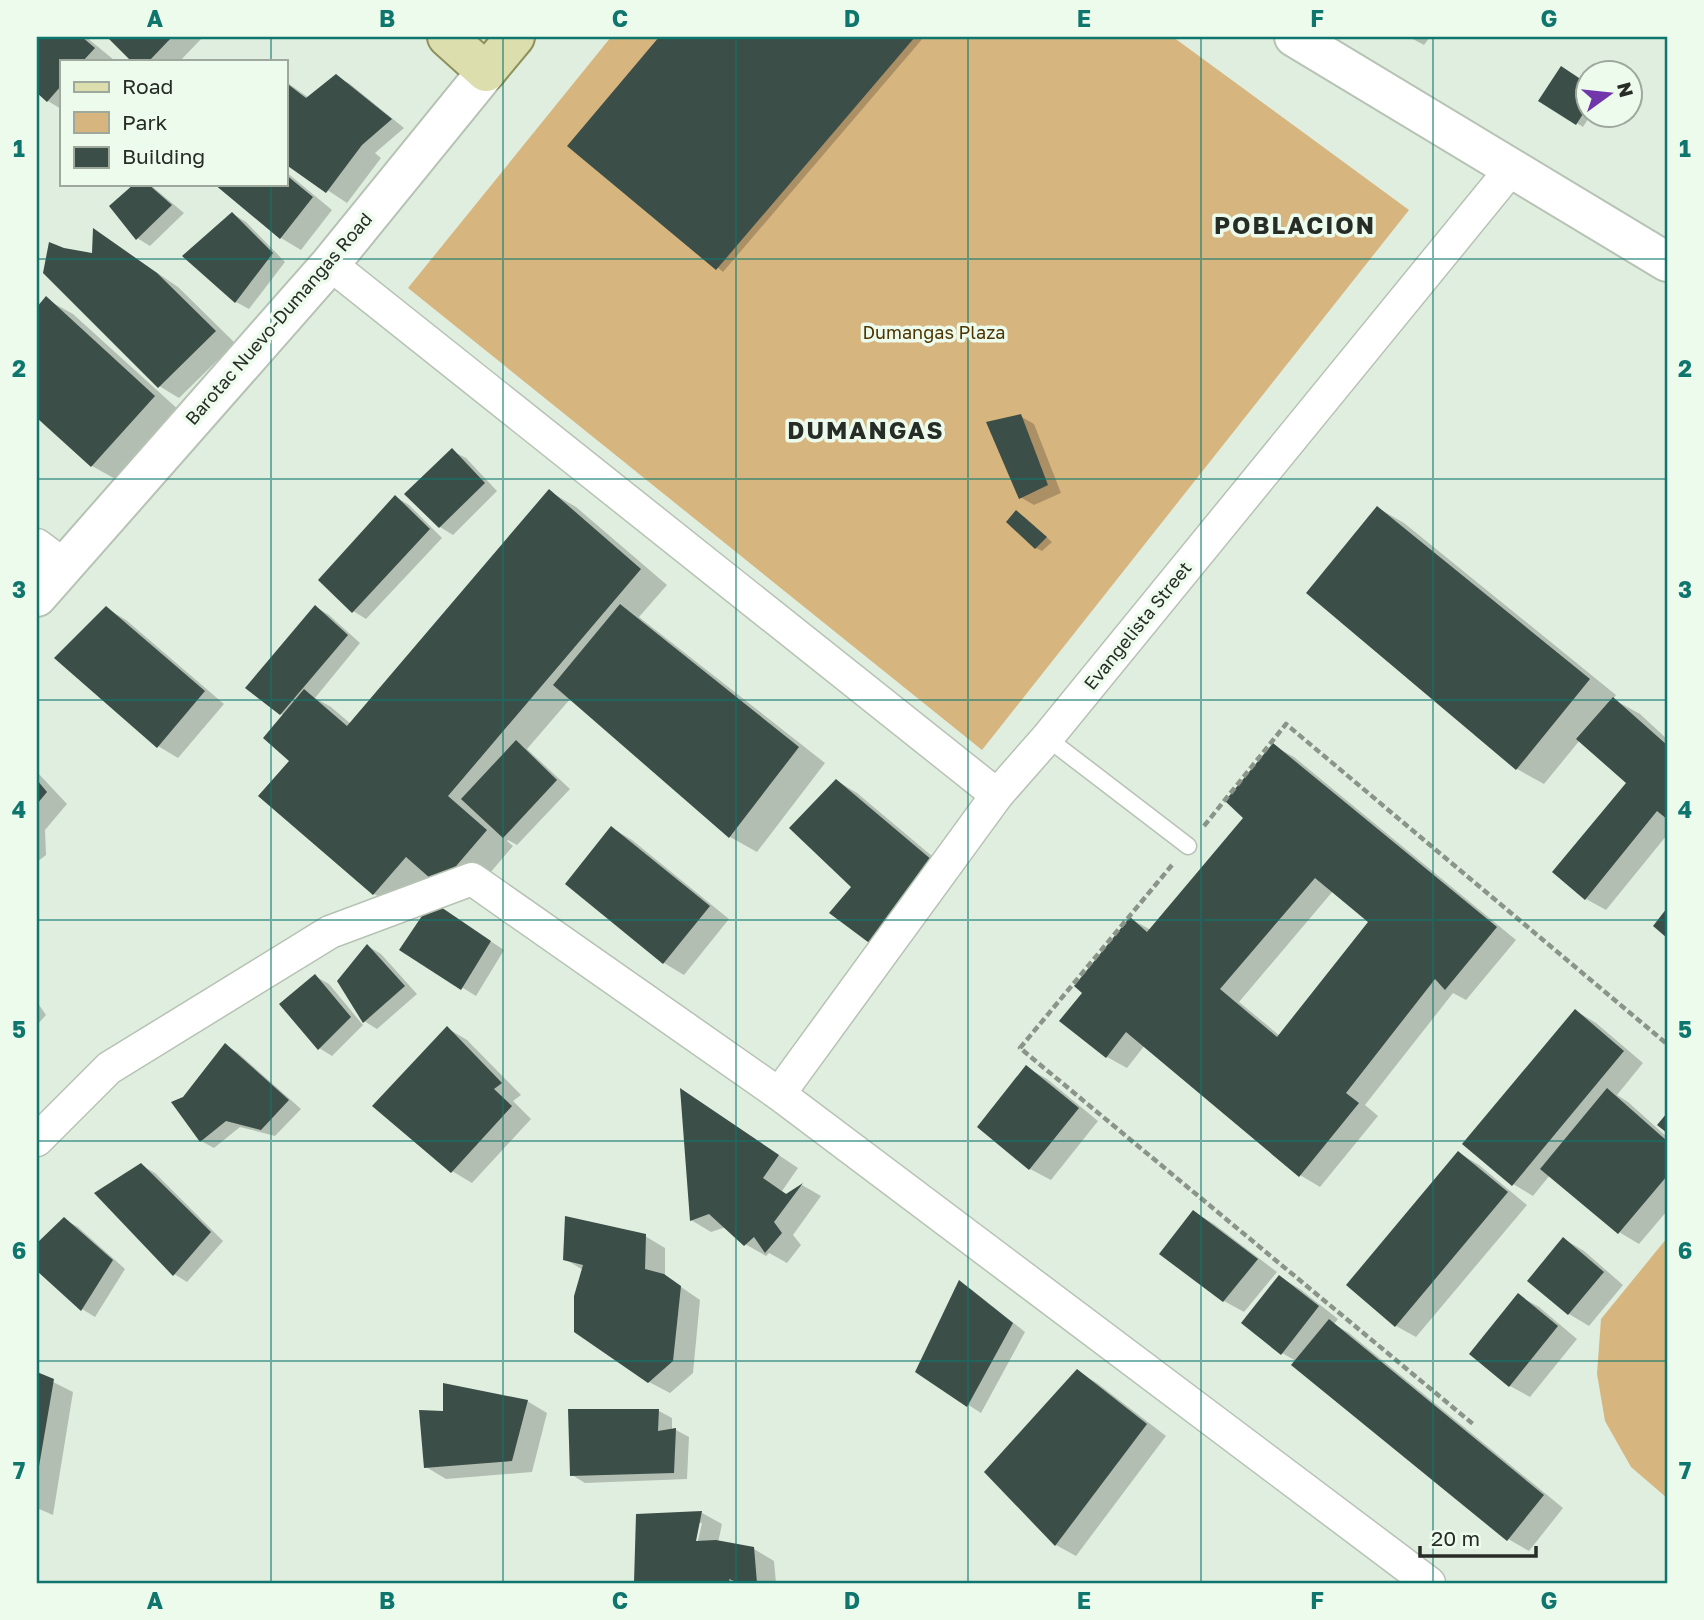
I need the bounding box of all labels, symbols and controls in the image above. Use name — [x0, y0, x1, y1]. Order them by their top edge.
text: A — [147, 4, 164, 32]
text: B — [379, 4, 395, 32]
text: C — [612, 4, 628, 32]
text: D — [844, 4, 860, 32]
text: E — [1077, 4, 1091, 32]
text: F — [1310, 4, 1324, 32]
text: G — [1541, 4, 1557, 32]
legend — [60, 60, 287, 186]
north arrow — [1574, 60, 1644, 130]
text: Road — [122, 73, 173, 99]
text: N — [1613, 80, 1639, 99]
text: Park — [122, 109, 168, 135]
text: 1 — [13, 134, 25, 162]
text: 1 — [1679, 134, 1691, 162]
text: Building — [122, 143, 205, 169]
street label: Barotac Nuevo-Dumangas Road — [180, 208, 376, 429]
district label: POBLACION — [1214, 210, 1376, 239]
park label: Dumangas Plaza — [862, 321, 1006, 343]
text: 2 — [12, 354, 26, 382]
text: 2 — [1678, 354, 1692, 382]
district label: DUMANGAS — [787, 415, 945, 444]
street label: Evangelista Street — [1079, 557, 1196, 694]
text: 3 — [12, 575, 26, 603]
text: 3 — [1678, 575, 1692, 603]
text: 4 — [12, 795, 26, 823]
text: 4 — [1678, 795, 1692, 823]
text: 5 — [12, 1015, 26, 1043]
text: 5 — [1678, 1015, 1692, 1043]
text: 6 — [12, 1236, 26, 1264]
text: 6 — [1678, 1236, 1692, 1264]
text: 7 — [13, 1456, 25, 1484]
text: 7 — [1679, 1456, 1691, 1484]
scale bar — [1420, 1515, 1536, 1559]
text: 20 m — [1431, 1525, 1480, 1551]
text: A — [147, 1586, 164, 1614]
text: B — [379, 1586, 395, 1614]
text: C — [612, 1586, 628, 1614]
text: D — [844, 1586, 860, 1614]
text: E — [1077, 1586, 1091, 1614]
text: F — [1310, 1586, 1324, 1614]
text: G — [1541, 1586, 1557, 1614]

